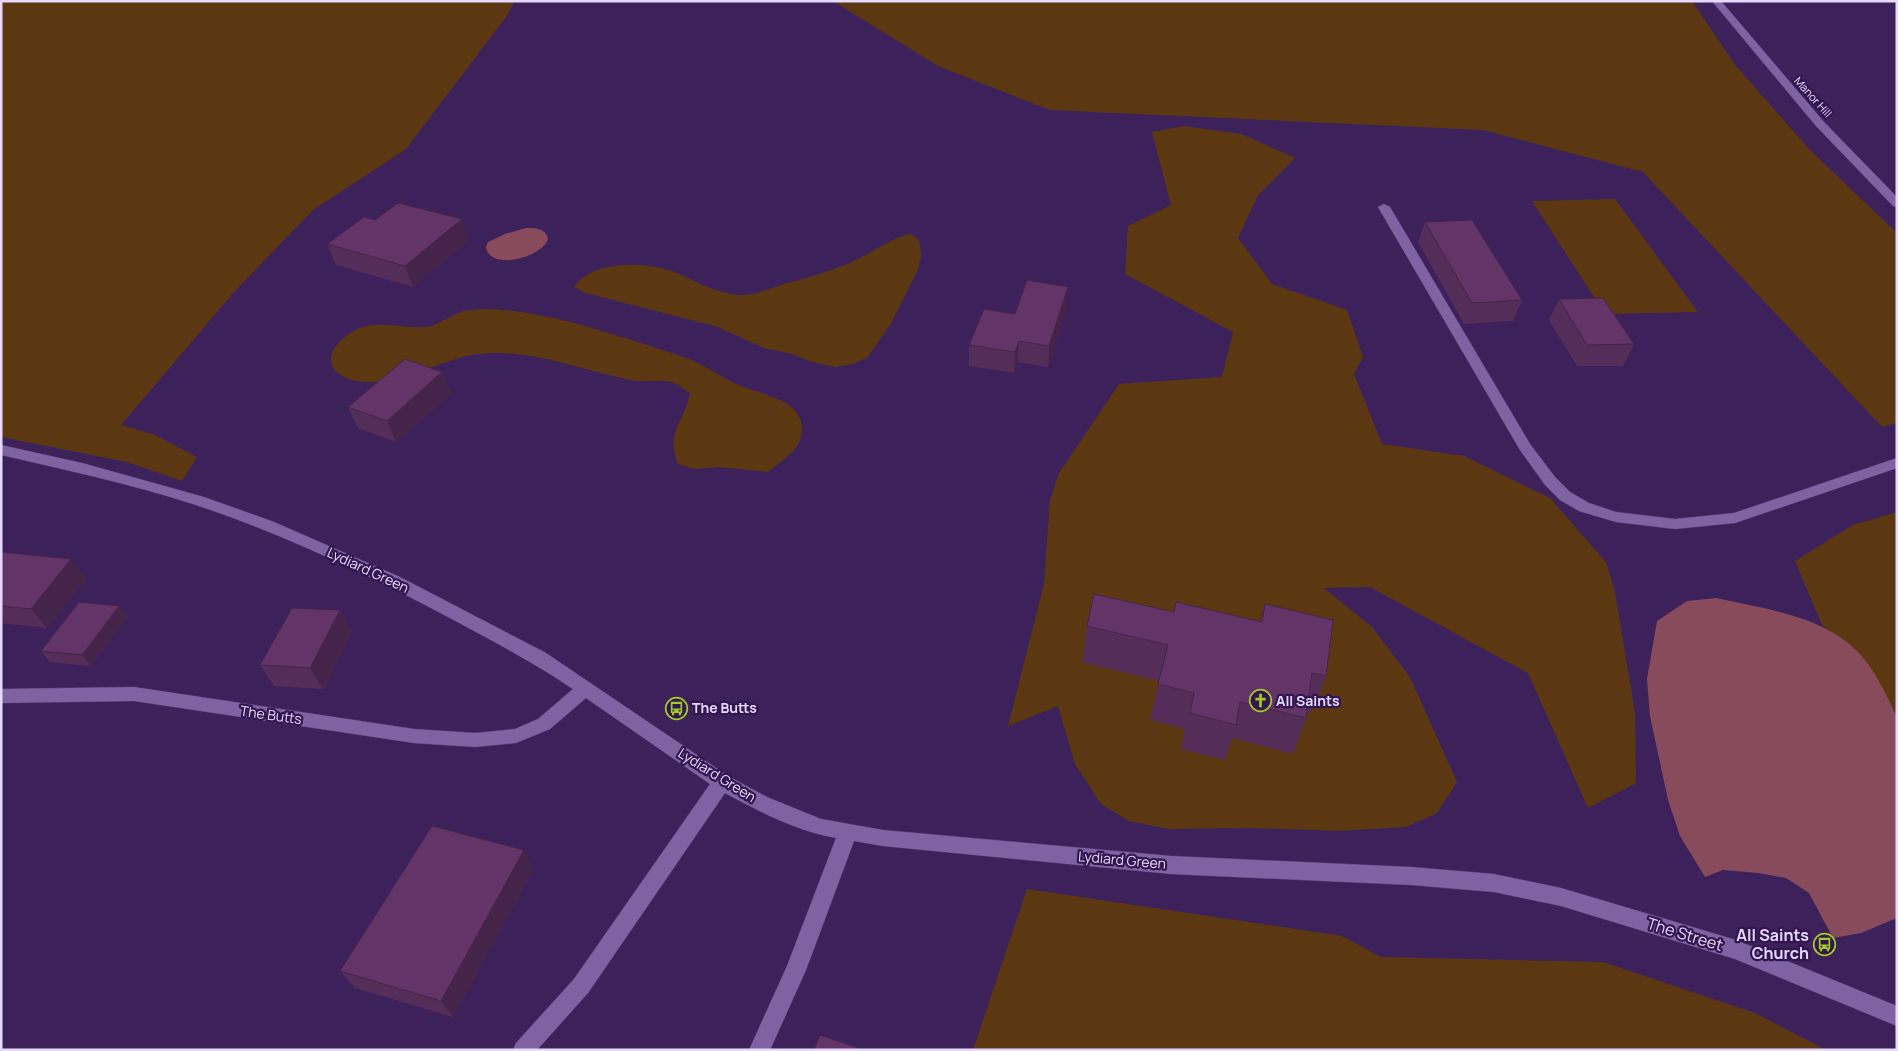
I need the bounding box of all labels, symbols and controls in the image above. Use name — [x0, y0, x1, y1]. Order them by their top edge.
street label: Manor Hill — [1791, 73, 1836, 120]
street label: Lydiard Green — [324, 542, 412, 597]
church icon: All Saints — [1248, 689, 1272, 713]
place label: All Saints — [1276, 691, 1340, 710]
bus stop icon: The Butts — [664, 696, 688, 720]
place label: The Butts — [692, 698, 757, 717]
street label: The Butts — [239, 701, 303, 728]
street label: Lydiard Green — [675, 743, 760, 806]
street label: Lydiard Green — [1077, 846, 1167, 873]
street label: The Street — [1644, 912, 1726, 956]
place label: All Saints Church — [1736, 924, 1809, 964]
bus stop icon: All Saints Church — [1813, 932, 1837, 956]

